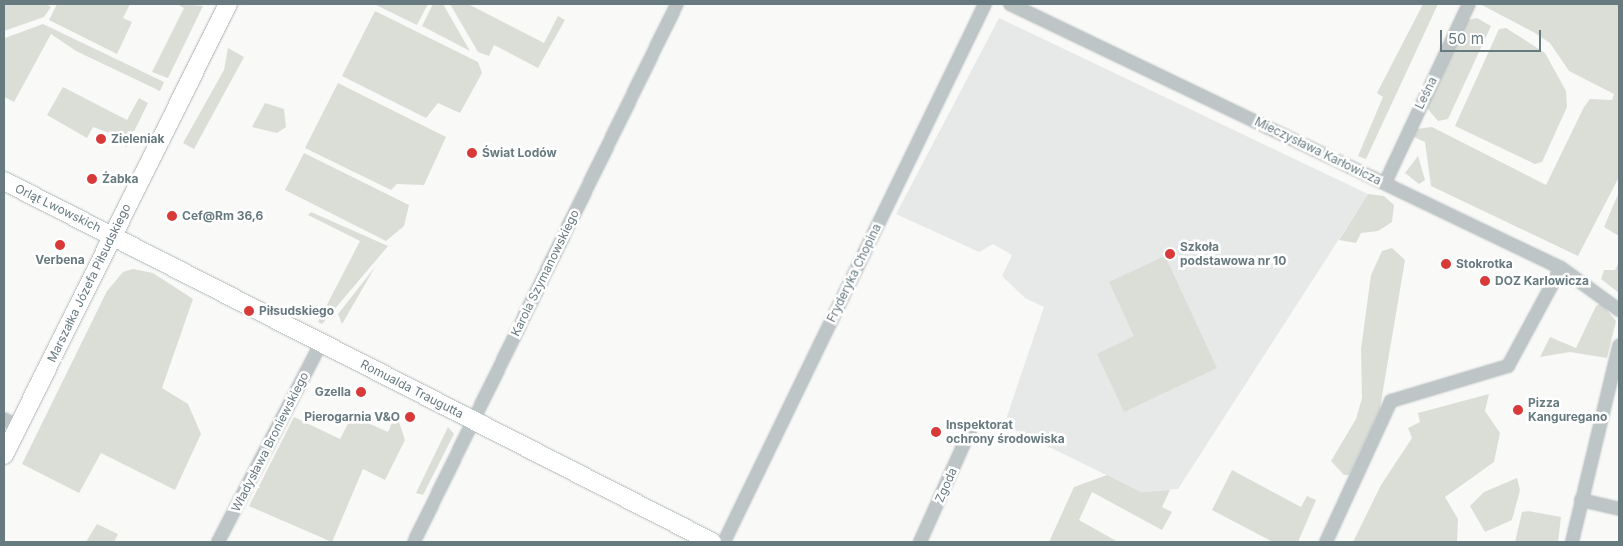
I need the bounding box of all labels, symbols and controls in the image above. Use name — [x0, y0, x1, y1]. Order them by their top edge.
scale bar — [1443, 20, 1544, 52]
text: 50 m — [1448, 29, 1484, 48]
street label: Leśna — [1412, 75, 1440, 111]
street label: Mieczysława Karłowicza — [1252, 114, 1384, 188]
place label: Zieleniak — [111, 132, 164, 146]
marker: Zieleniak — [95, 133, 107, 145]
place label: Świat Lodów — [482, 146, 557, 160]
marker: Świat Lodów — [466, 147, 478, 159]
place label: Żabka — [102, 172, 138, 186]
marker: Żabka — [86, 173, 98, 185]
street label: Orląt Lwowskich — [13, 181, 103, 235]
street label: Marszałka Józefa Piłsudskiego — [44, 201, 134, 365]
street label: Karola Szymanowskiego — [508, 207, 582, 339]
place label: Cef@Rm 36,6 — [182, 209, 263, 223]
marker: Cef@Rm 36,6 — [166, 210, 178, 222]
street label: Fryderyka Chopina — [824, 221, 884, 325]
marker: Verbena — [54, 239, 66, 251]
place label: Szkoła podstawowa nr 10 — [1180, 240, 1286, 268]
marker: Szkoła podstawowa nr 10 — [1164, 248, 1176, 260]
place label: Verbena — [35, 253, 85, 267]
place label: Stokrotka — [1456, 257, 1513, 271]
marker: Stokrotka — [1440, 258, 1452, 270]
place label: DOZ Karlowicza — [1495, 274, 1589, 288]
marker: DOZ Karlowicza — [1479, 275, 1491, 287]
place label: Piłsudskiego — [259, 304, 334, 318]
marker: Piłsudskiego — [243, 305, 255, 317]
street label: Romualda Traugutta — [358, 357, 466, 421]
street label: Władysława Broniewskiego — [228, 370, 312, 514]
place label: Gzella — [315, 385, 351, 399]
marker: Gzella — [355, 386, 367, 398]
place label: Pizza Kanguregano — [1528, 396, 1607, 424]
marker: Pizza Kanguregano — [1512, 404, 1524, 416]
place label: Pierogarnia V&O — [304, 410, 400, 424]
marker: Pierogarnia V&O — [404, 411, 416, 423]
place label: Inspektorat ochrony środowiska — [946, 418, 1065, 446]
marker: Inspektorat ochrony środowiska — [930, 426, 942, 438]
street label: Zgoda — [932, 466, 960, 504]

